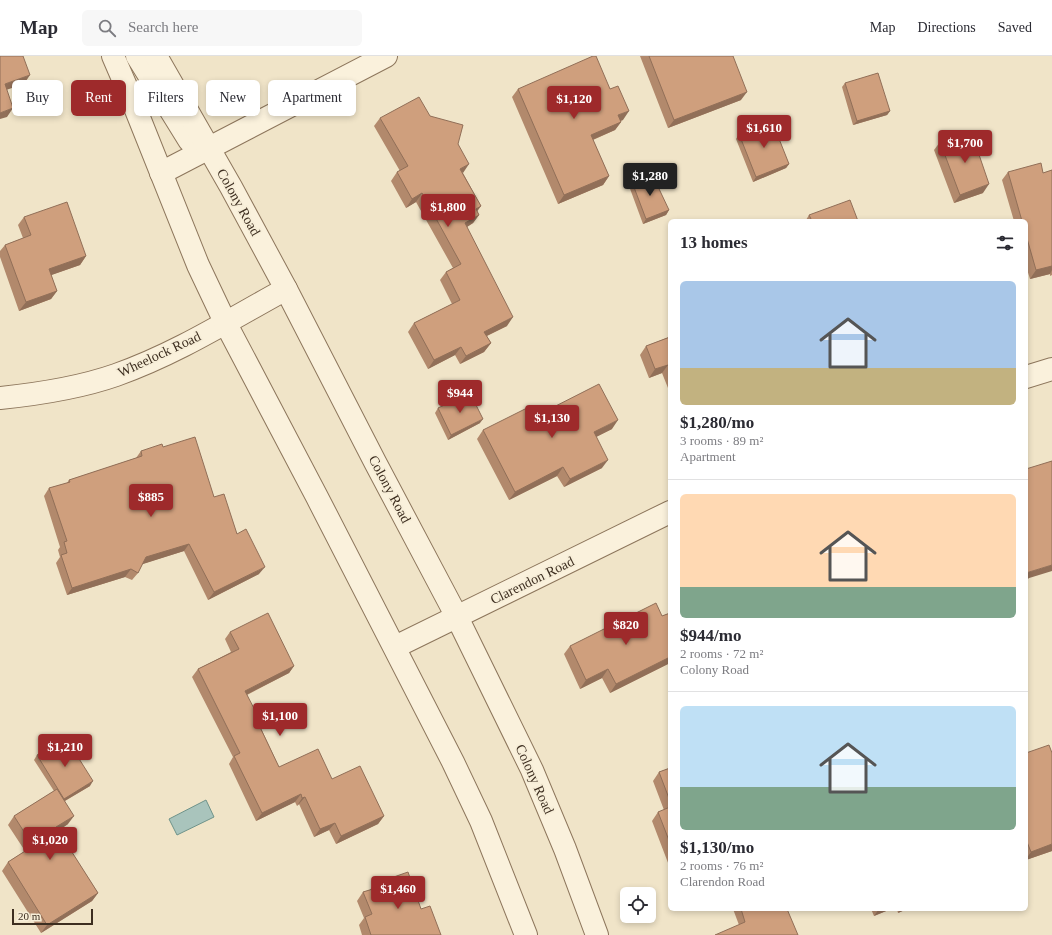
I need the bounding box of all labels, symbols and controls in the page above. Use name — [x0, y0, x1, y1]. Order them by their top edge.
search box — [82, 10, 362, 46]
text: Map — [20, 17, 58, 38]
icon: search — [96, 17, 118, 39]
text: Search here — [128, 19, 198, 35]
text: Map — [870, 20, 895, 35]
text: Directions — [917, 20, 976, 35]
text: Saved — [998, 20, 1032, 35]
chip: Buy — [12, 80, 63, 116]
chip: Rent — [71, 80, 126, 116]
chip: Filters — [134, 80, 198, 116]
chip: New — [206, 80, 260, 116]
chip: Apartment — [268, 80, 356, 116]
pin: $1,120 — [541, 86, 607, 120]
text: $1,120 — [556, 91, 592, 106]
pin: $1,610 — [731, 115, 797, 149]
text: $1,610 — [746, 120, 782, 135]
pin: $1,700 — [932, 130, 998, 164]
text: $1,700 — [947, 135, 983, 150]
pin: $1,280 — [617, 163, 683, 197]
street label: Colony Road — [214, 166, 263, 238]
text: $1,280 — [632, 168, 668, 183]
pin: $1,800 — [415, 194, 481, 228]
text: $1,800 — [430, 199, 466, 214]
icon: filters — [994, 232, 1016, 254]
text: 13 homes — [680, 233, 748, 252]
icon: home — [812, 307, 884, 379]
street label: Wheelock Road — [115, 329, 203, 380]
pin: $944 — [436, 380, 484, 414]
text: $944 — [447, 385, 473, 400]
pin: $1,130 — [519, 405, 585, 439]
text: $1,130 — [534, 410, 570, 425]
text: $1,280/mo — [680, 413, 754, 432]
text: 3 rooms · 89 m² — [680, 433, 763, 448]
text: Apartment — [680, 449, 736, 464]
street label: Colony Road — [365, 453, 414, 526]
pin: $885 — [127, 484, 175, 518]
text: $885 — [138, 489, 164, 504]
icon: home — [812, 520, 884, 592]
street label: Clarendon Road — [488, 554, 577, 607]
pin: $820 — [602, 612, 650, 646]
text: $820 — [613, 617, 639, 632]
text: $944/mo — [680, 626, 741, 645]
text: 2 rooms · 72 m² — [680, 646, 763, 661]
text: Colony Road — [680, 662, 749, 677]
pin: $1,100 — [247, 703, 313, 737]
text: $1,100 — [262, 708, 298, 723]
icon: home — [812, 732, 884, 804]
pin: $1,210 — [32, 734, 98, 768]
text: $1,210 — [47, 739, 83, 754]
street label: Colony Road — [513, 742, 557, 816]
pin: $1,020 — [17, 827, 83, 861]
text: $1,020 — [32, 832, 68, 847]
text: $1,130/mo — [680, 838, 754, 857]
text: 2 rooms · 76 m² — [680, 858, 763, 873]
text: Clarendon Road — [680, 874, 765, 889]
pin: $1,460 — [365, 876, 431, 910]
text: $1,460 — [380, 881, 416, 896]
map controls — [620, 887, 656, 923]
button: locate — [620, 887, 656, 923]
scale bar — [12, 907, 93, 926]
text: 20 m — [18, 910, 40, 922]

